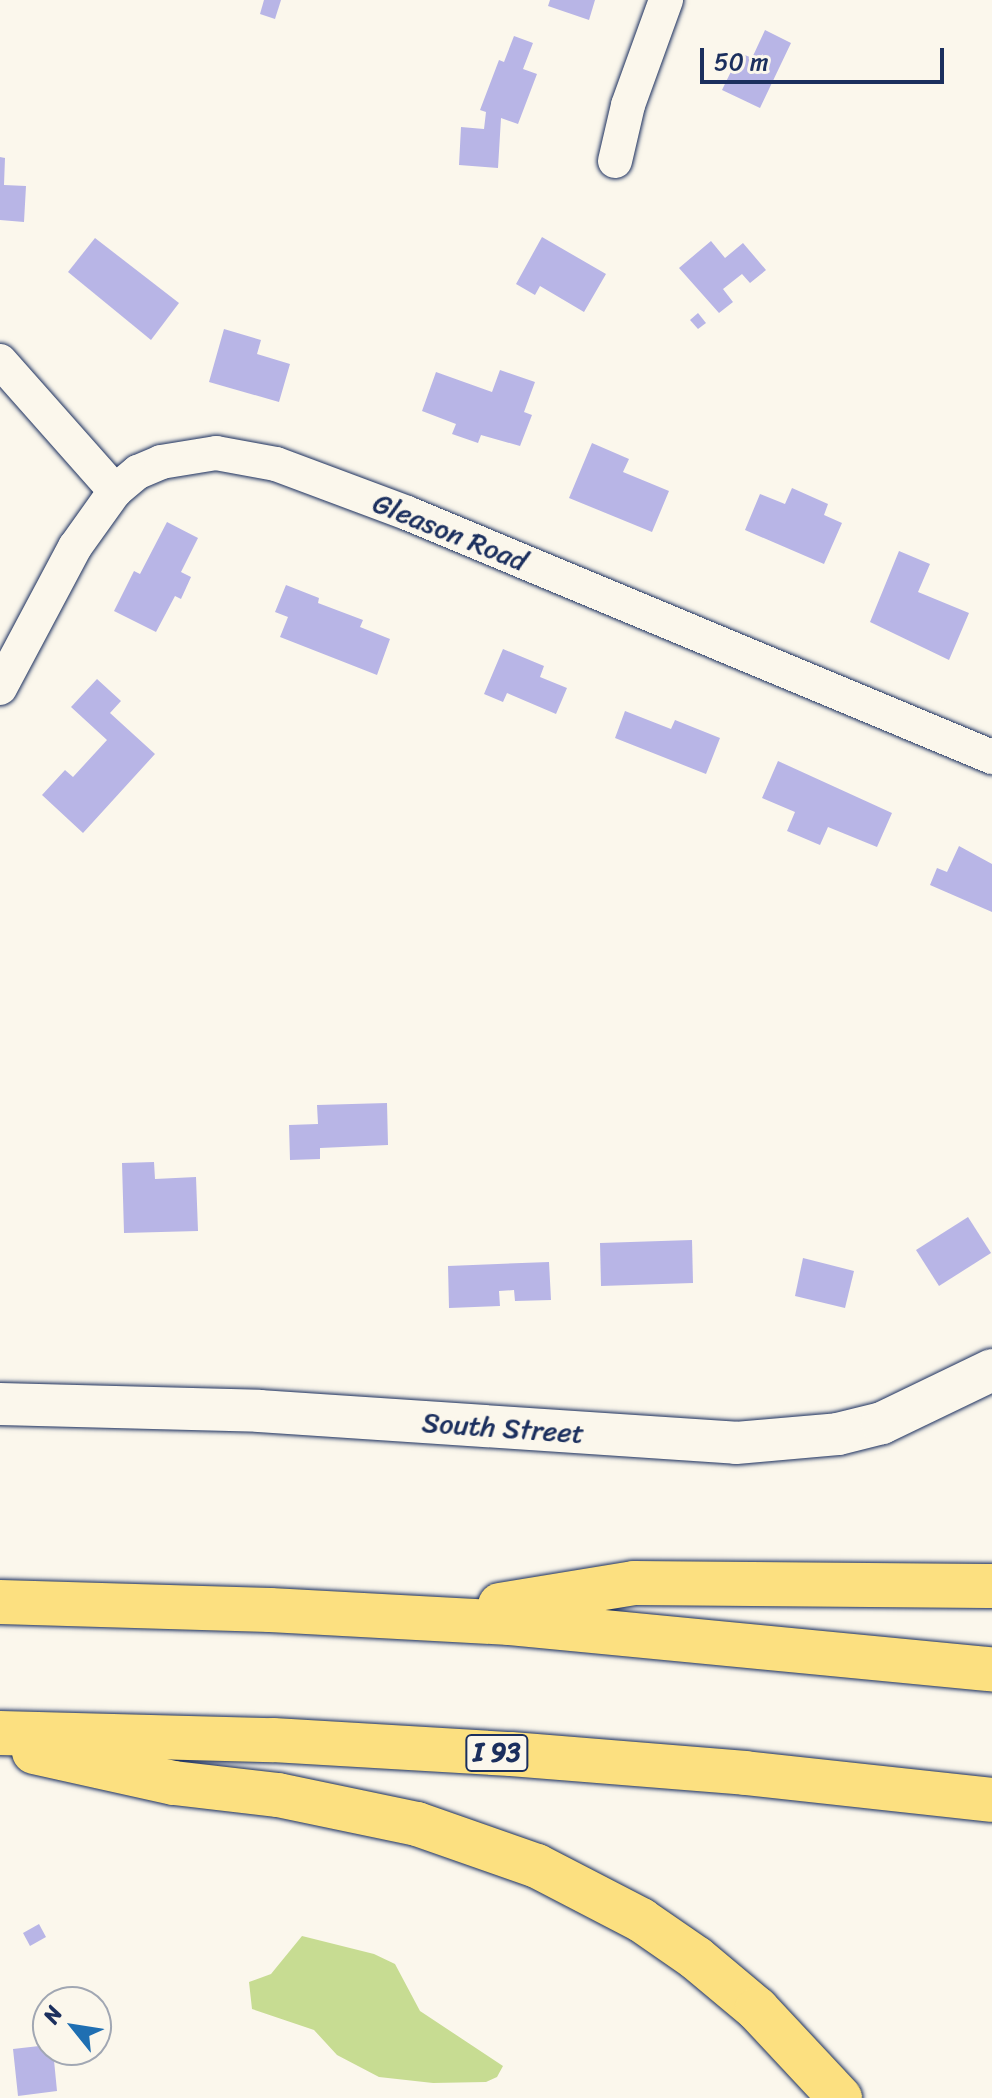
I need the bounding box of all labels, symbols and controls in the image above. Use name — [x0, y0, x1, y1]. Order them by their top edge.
scale bar — [704, 32, 948, 82]
text: 50 m — [714, 41, 769, 83]
street label: Gleason Road — [368, 486, 532, 578]
street label: South Street — [421, 1406, 585, 1450]
road number: I 93 — [465, 1731, 529, 1775]
north arrow — [32, 1986, 112, 2066]
text: N — [32, 1998, 73, 2031]

